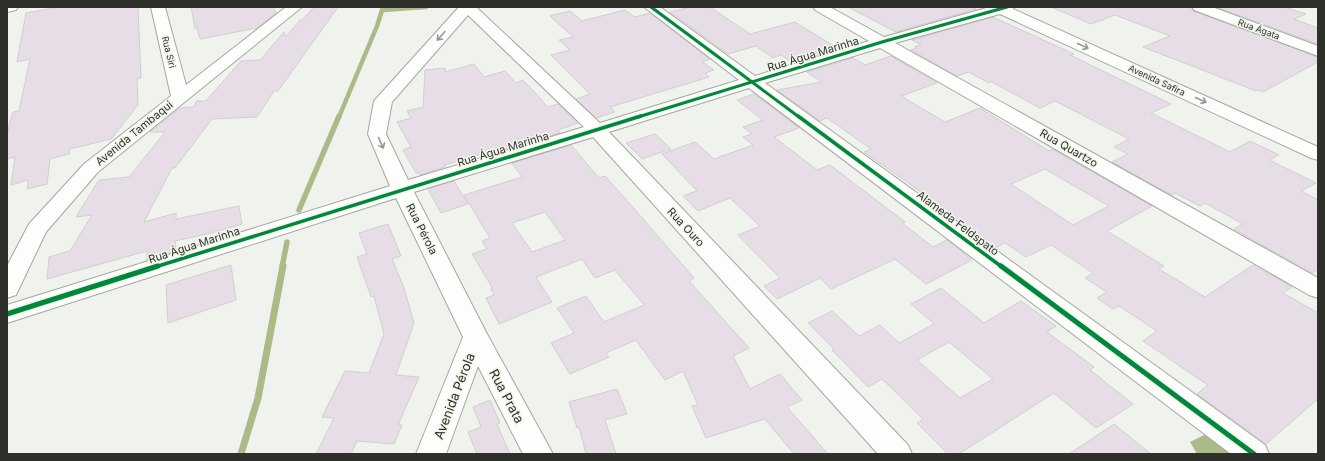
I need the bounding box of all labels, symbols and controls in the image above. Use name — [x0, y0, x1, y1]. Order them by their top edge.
street label: Rua Ágata — [1237, 16, 1281, 42]
one-way arrow — [436, 31, 446, 41]
street label: Rua Água Marinha — [765, 33, 861, 75]
street label: Rua Siri — [160, 35, 178, 69]
one-way arrow — [1077, 43, 1089, 50]
street label: Avenida Safira — [1127, 62, 1187, 98]
one-way arrow — [1195, 97, 1207, 104]
street label: Avenida Tambaqui — [93, 98, 175, 168]
street label: Rua Quartzo — [1038, 126, 1101, 170]
street label: Rua Água Marinha — [455, 128, 551, 170]
one-way arrow — [378, 136, 385, 148]
street label: Alameda Feldspato — [914, 188, 1002, 259]
street label: Rua Pérola — [403, 201, 441, 257]
street label: Rua Ouro — [664, 205, 708, 250]
street label: Rua Água Marinha — [147, 224, 241, 266]
street label: Avenida Pérola — [430, 351, 478, 441]
street label: Rua Prata — [486, 366, 528, 426]

